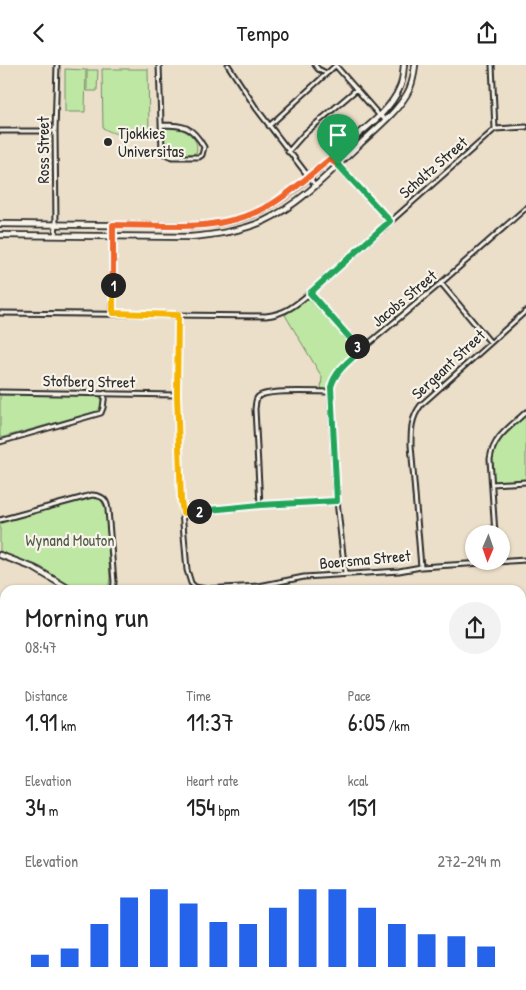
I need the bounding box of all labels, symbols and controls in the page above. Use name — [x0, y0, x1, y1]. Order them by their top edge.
text: Tempo — [237, 18, 289, 48]
icon: back — [25, 19, 53, 47]
icon: share — [473, 19, 501, 47]
pin — [317, 114, 359, 165]
street label: Ross Street — [32, 116, 54, 183]
icon: arrive — [324, 121, 352, 149]
place label: Tjokkies Universitas — [118, 122, 184, 162]
street label: Scholtz Street — [394, 131, 472, 203]
marker: Tjokkies Universitas — [102, 136, 114, 148]
street label: Jacobs Street — [367, 264, 442, 332]
pin: 1 — [100, 273, 126, 297]
text: 1 — [111, 276, 116, 295]
street label: Sergeant Street — [406, 324, 490, 404]
pin: 3 — [344, 333, 370, 359]
text: 3 — [354, 337, 361, 356]
street label: Stofberg Street — [43, 369, 136, 393]
pin: 2 — [186, 499, 212, 523]
text: 2 — [196, 502, 203, 521]
north arrow — [465, 525, 510, 570]
map controls — [465, 525, 510, 570]
park label: Wynand Mouton — [26, 529, 114, 551]
street label: Boersma Street — [319, 544, 412, 574]
text: Morning run — [25, 598, 149, 636]
button: share — [449, 602, 501, 654]
text: 08:47 — [25, 636, 57, 658]
text: Distance — [25, 686, 68, 705]
text: Time — [186, 686, 211, 705]
text: Pace — [348, 686, 371, 705]
text: 1.91 — [25, 705, 58, 739]
text: 11:37 — [186, 705, 234, 739]
text: 6:05 — [348, 705, 385, 739]
text: km — [58, 716, 76, 735]
text: /km — [385, 716, 410, 735]
text: Elevation — [25, 771, 72, 790]
text: Heart rate — [186, 771, 239, 790]
text: kcal — [348, 771, 368, 790]
text: 34 — [25, 790, 46, 824]
text: 154 — [186, 790, 215, 824]
text: 151 — [348, 790, 376, 824]
text: m — [46, 801, 58, 820]
text: bpm — [215, 801, 240, 820]
text: Elevation — [25, 850, 78, 872]
text: 272–294 m — [437, 850, 501, 872]

